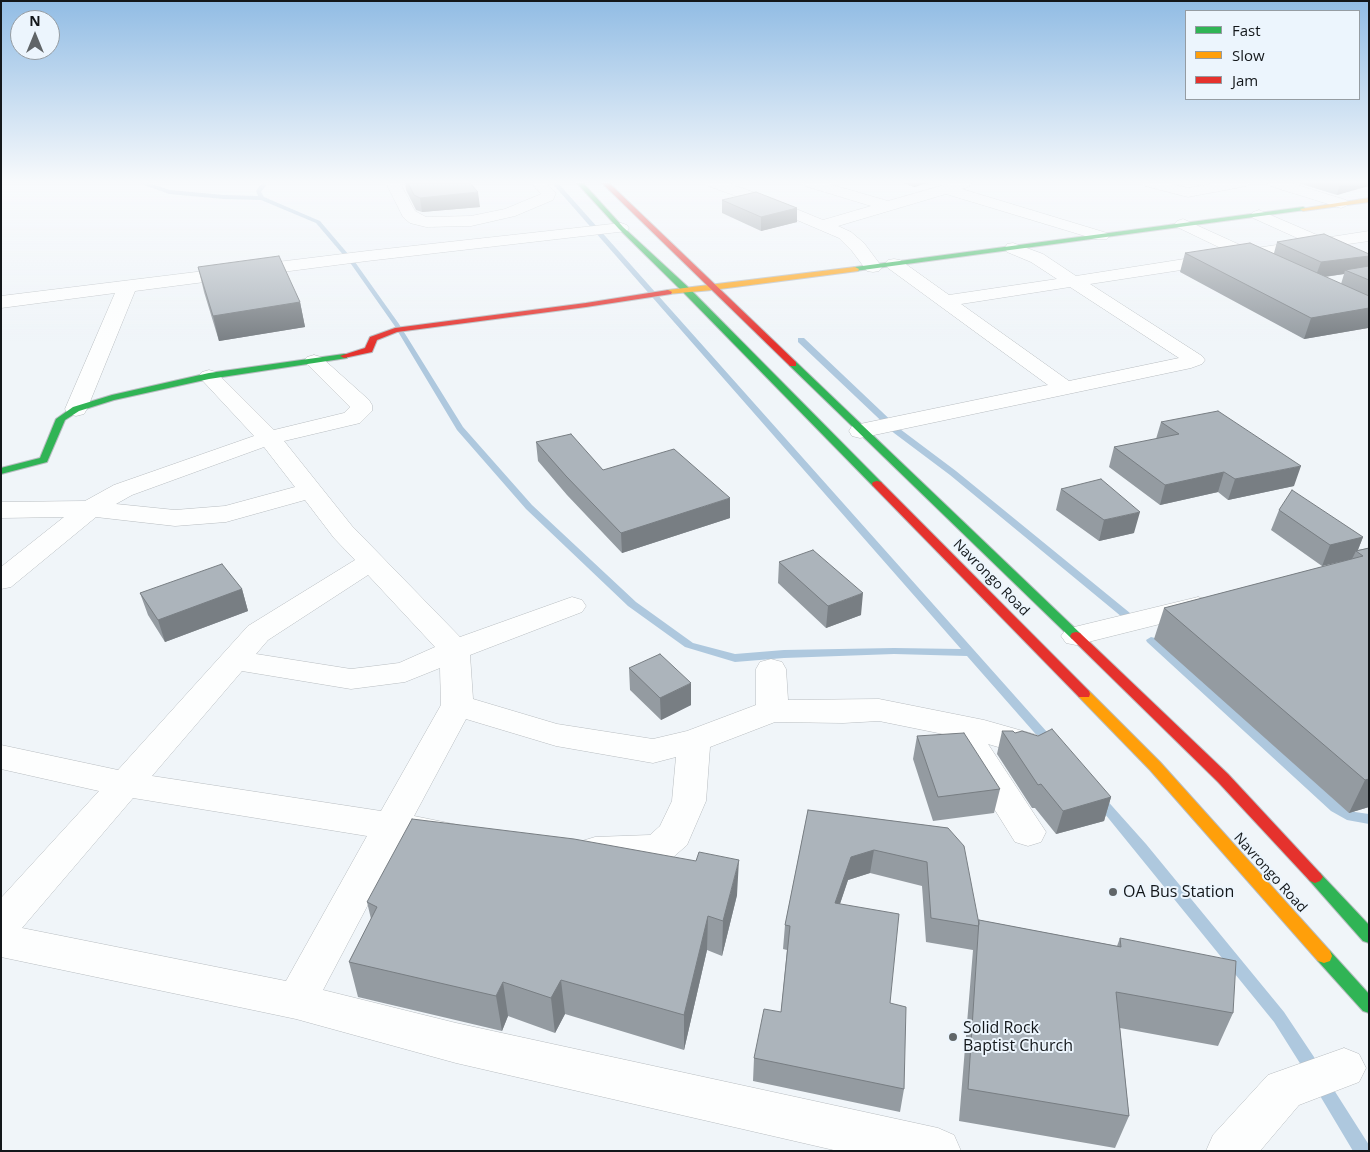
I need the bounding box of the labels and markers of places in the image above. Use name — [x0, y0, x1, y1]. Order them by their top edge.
place label: OA Bus Station — [1123, 882, 1234, 902]
marker: OA Bus Station — [1107, 886, 1119, 898]
place label: Solid Rock Baptist Church — [963, 1018, 1073, 1056]
marker: Solid Rock Baptist Church — [947, 1031, 959, 1043]

